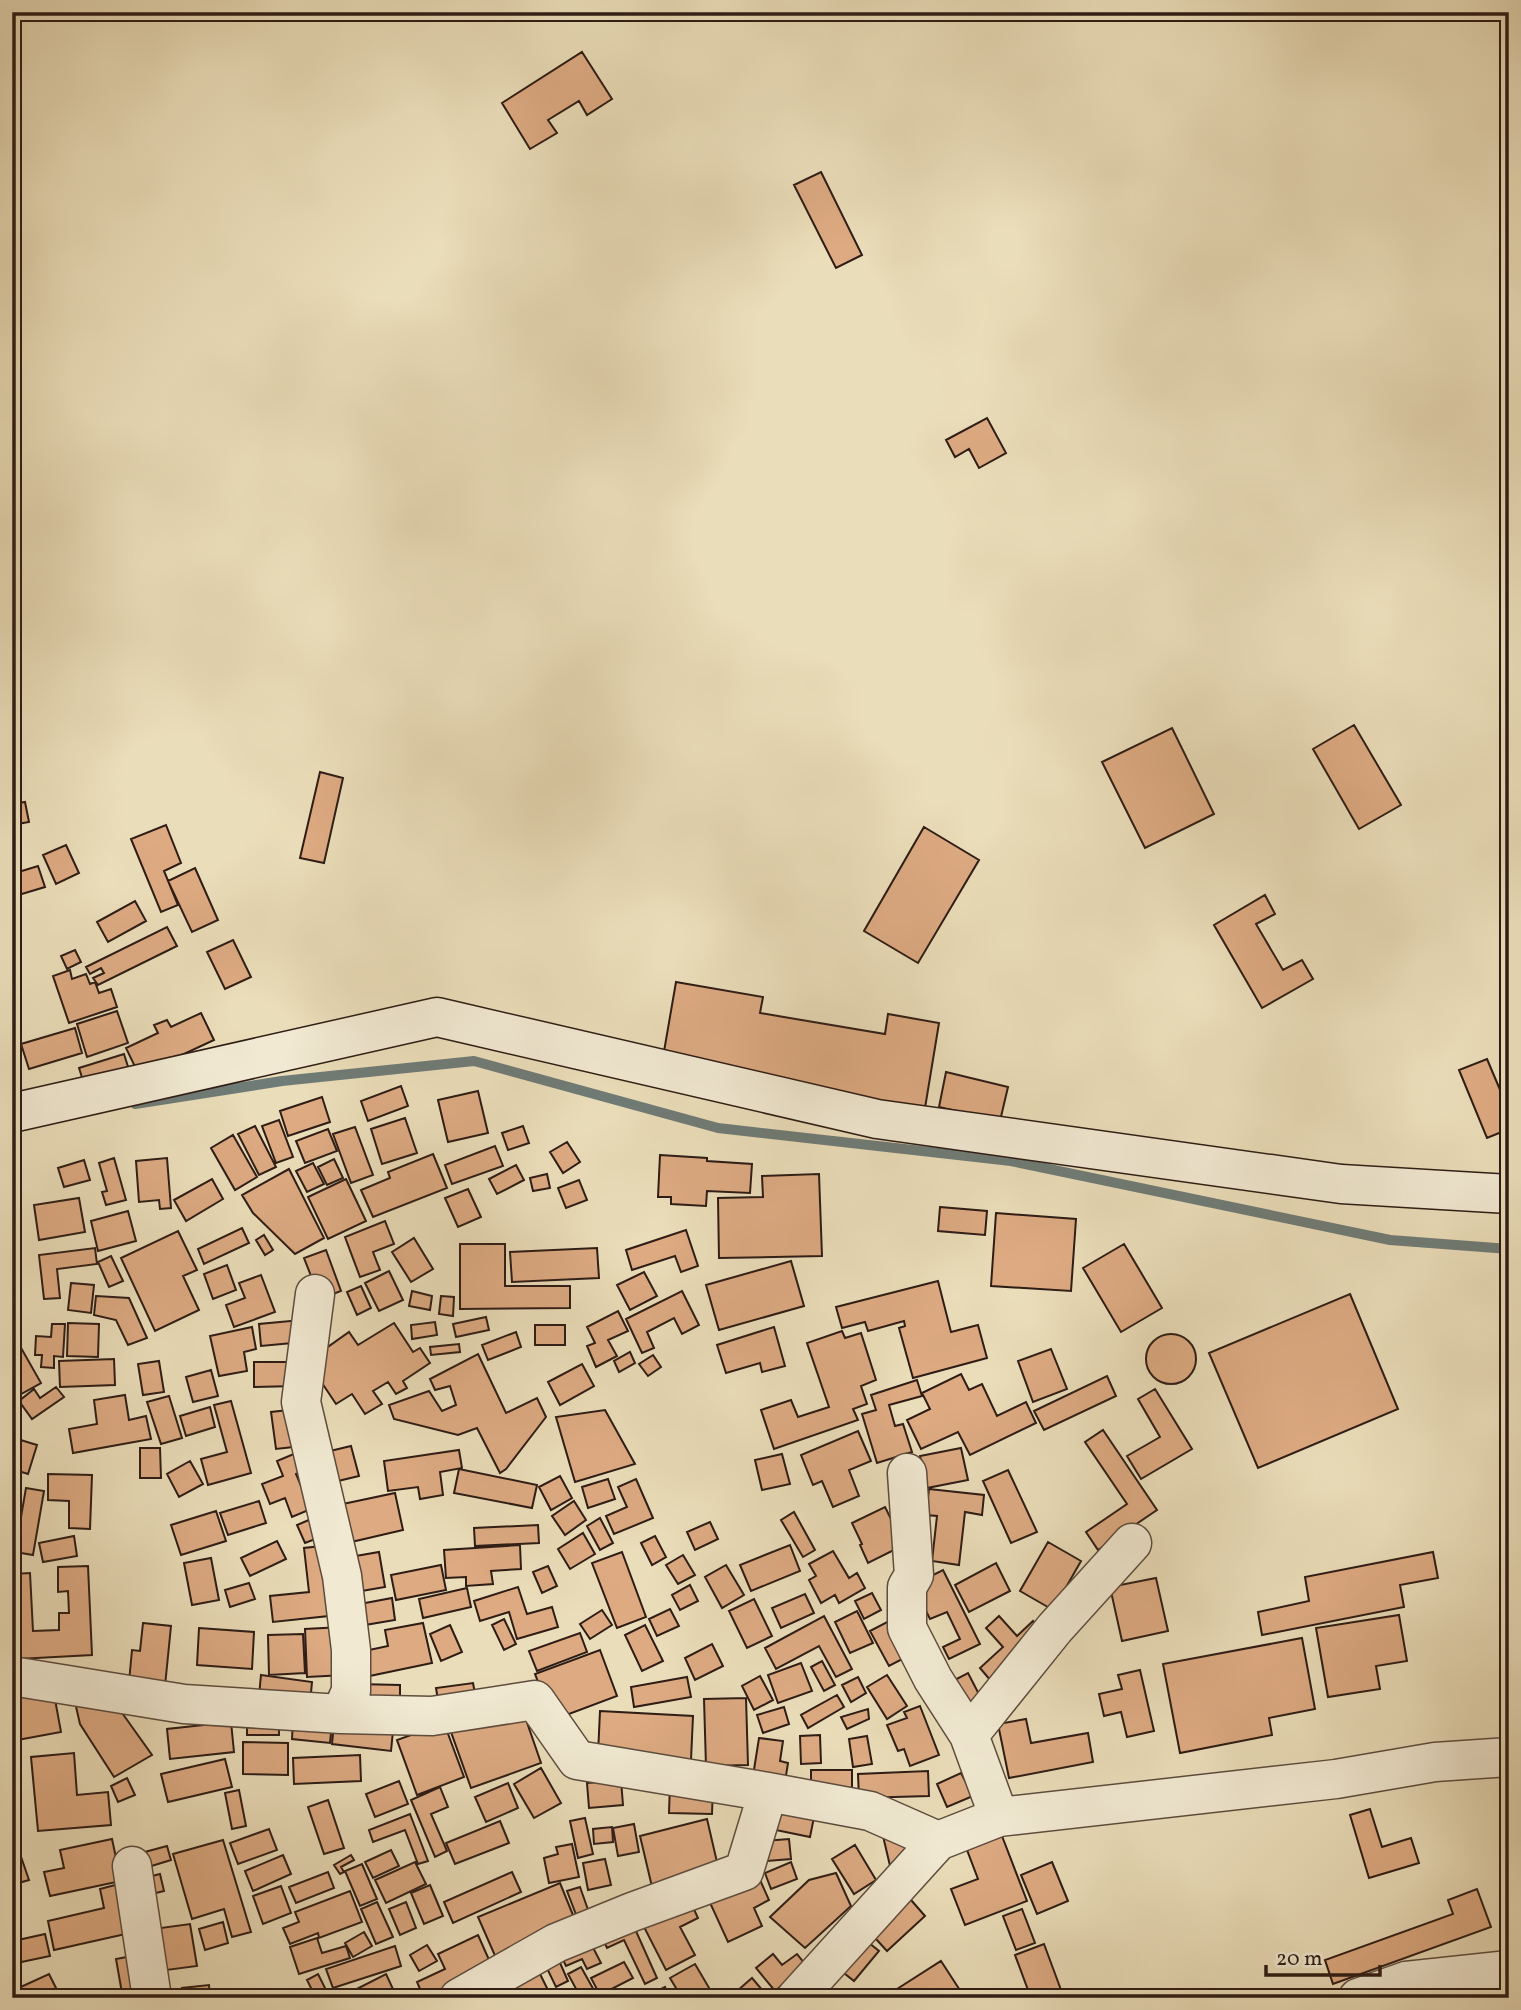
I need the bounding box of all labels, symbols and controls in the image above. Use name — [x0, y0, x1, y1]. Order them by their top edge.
scale bar — [1266, 1933, 1379, 1977]
text: 20 m — [1276, 1945, 1322, 1974]

